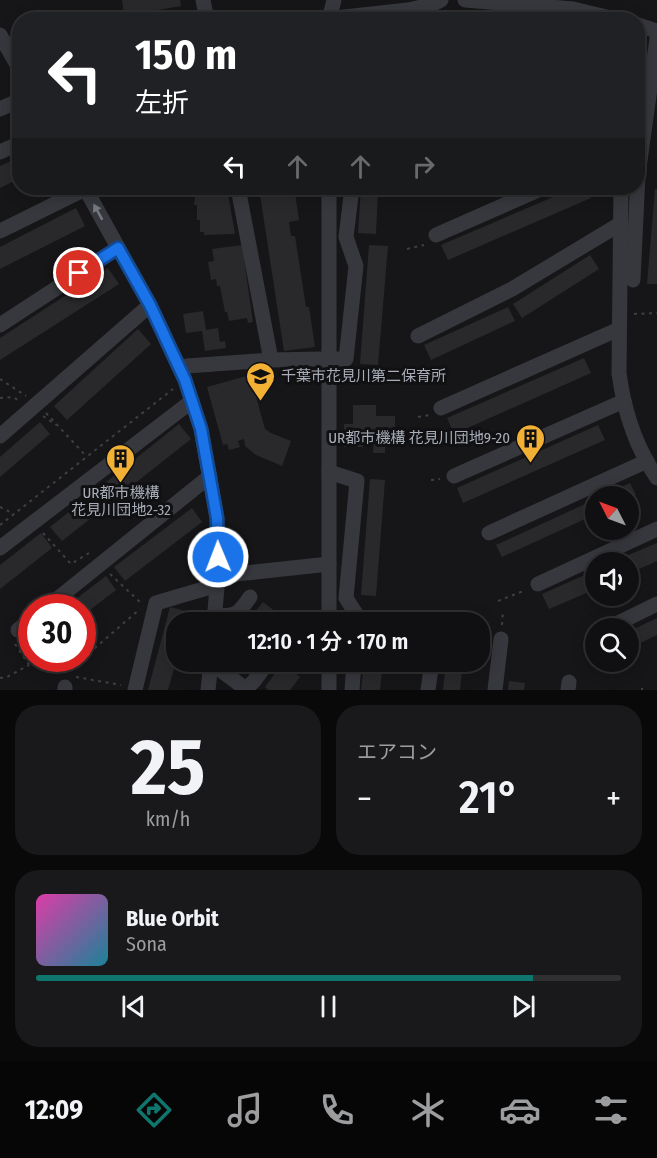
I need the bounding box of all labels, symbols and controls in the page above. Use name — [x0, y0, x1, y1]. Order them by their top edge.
text: 150 m — [135, 30, 237, 80]
icon: left — [36, 36, 114, 114]
text: 左折 — [135, 87, 189, 119]
icon: left — [218, 150, 251, 183]
icon: ahead — [281, 150, 314, 183]
icon: ahead — [344, 150, 377, 183]
icon: right — [407, 150, 440, 183]
one-way arrow — [93, 203, 103, 220]
pin — [53, 247, 104, 298]
icon: arrive — [62, 256, 95, 289]
school or university icon: 千葉市花見川第二保育所 — [244, 360, 276, 402]
place label: 千葉市花見川第二保育所 — [281, 367, 446, 385]
building icon: UR都市機構 花見川団地9-20 — [515, 422, 547, 464]
place label: UR都市機構 花見川団地9-20 — [328, 429, 510, 447]
building icon: UR都市機構 花見川団地2-32 — [105, 442, 137, 484]
place label: UR都市機構 花見川団地2-32 — [71, 484, 171, 519]
north arrow — [585, 486, 639, 540]
map controls — [585, 486, 639, 672]
position arrow — [186, 525, 250, 589]
button: sound — [585, 552, 639, 606]
speed limit sign: 30 — [18, 594, 96, 672]
button: search — [585, 618, 639, 672]
text: 12:10 · 1 分 · 170 m — [248, 628, 408, 655]
text: 25 — [131, 721, 205, 815]
text: エアコン — [357, 740, 437, 764]
text: 21° — [459, 771, 519, 825]
text: − — [357, 779, 372, 819]
text: + — [606, 779, 621, 819]
text: km/h — [146, 807, 190, 831]
text: Blue Orbit — [126, 905, 219, 932]
text: Sona — [126, 932, 167, 956]
icon: previous — [117, 990, 150, 1023]
icon: pause — [312, 990, 345, 1023]
icon: next — [507, 990, 540, 1023]
icon: directions — [133, 1089, 175, 1131]
icon: music — [224, 1089, 266, 1131]
icon: phone — [316, 1089, 358, 1131]
icon: climate — [407, 1089, 449, 1131]
icon: car — [499, 1089, 541, 1131]
icon: filters — [590, 1089, 632, 1131]
text: 12:09 — [25, 1094, 83, 1126]

